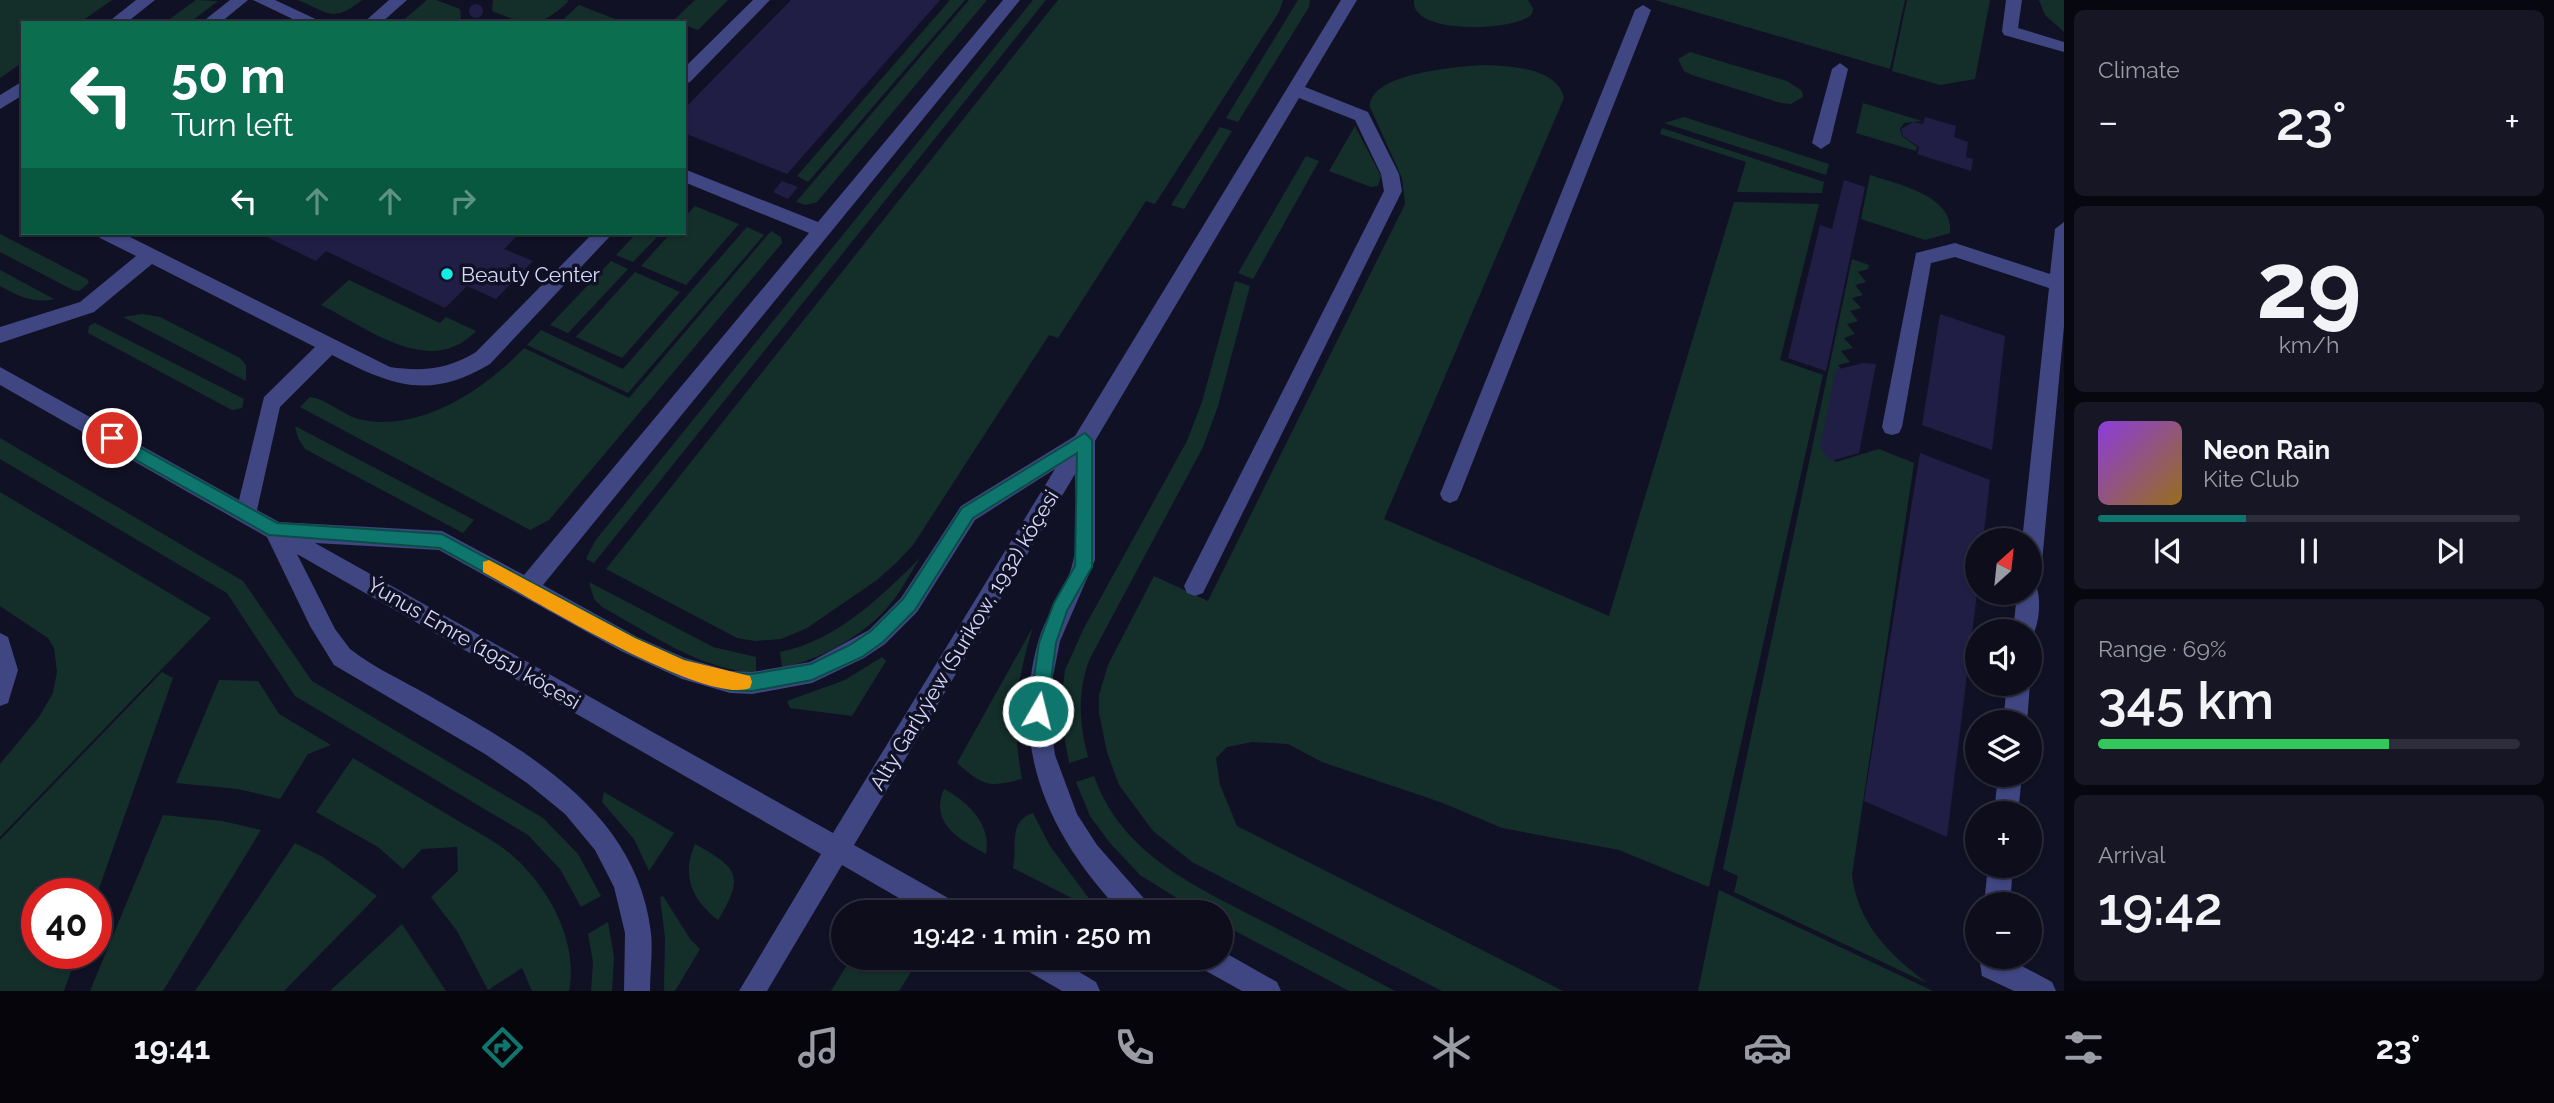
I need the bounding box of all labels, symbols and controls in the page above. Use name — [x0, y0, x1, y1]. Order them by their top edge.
text: 50 m — [171, 47, 286, 104]
icon: left — [56, 49, 147, 140]
text: Climate — [2098, 56, 2180, 83]
text: 23° — [2276, 91, 2347, 152]
text: − — [2098, 99, 2118, 144]
text: + — [2504, 99, 2520, 144]
text: Turn left — [171, 106, 293, 143]
icon: left — [225, 182, 263, 220]
icon: ahead — [298, 182, 336, 220]
icon: ahead — [371, 182, 409, 220]
icon: right — [444, 182, 482, 220]
text: 29 — [2257, 232, 2361, 339]
place label: Beauty Center — [461, 262, 600, 287]
marker: Beauty Center — [439, 266, 455, 282]
text: km/h — [2279, 331, 2339, 358]
pin — [82, 408, 142, 468]
icon: arrive — [93, 419, 131, 457]
text: Neon Rain — [2203, 435, 2330, 465]
text: Kite Club — [2203, 465, 2300, 492]
street label: Alty Garlyýew (Surikow, 1932) köçesi — [864, 485, 1064, 795]
north arrow — [1965, 528, 2042, 606]
map controls — [1965, 528, 2042, 969]
icon: previous — [2149, 532, 2187, 570]
icon: pause — [2290, 532, 2328, 570]
icon: next — [2431, 532, 2469, 570]
street label: Ýunus Emre (1951) köçesi — [363, 572, 585, 714]
button: sound — [1965, 619, 2042, 696]
text: Range · 69% — [2098, 635, 2226, 662]
text: 345 km — [2098, 670, 2274, 731]
position arrow — [1001, 674, 1075, 748]
button: layers — [1965, 710, 2042, 787]
button: + — [1965, 801, 2042, 878]
text: Arrival — [2098, 841, 2165, 868]
text: 19:42 — [2098, 876, 2223, 937]
speed limit sign: 40 — [21, 878, 112, 969]
button: − — [1965, 892, 2042, 969]
text: 19:42 · 1 min · 250 m — [913, 920, 1151, 950]
icon: directions — [478, 1023, 527, 1072]
icon: music — [794, 1023, 843, 1072]
icon: phone — [1110, 1023, 1159, 1072]
icon: climate — [1427, 1023, 1476, 1072]
icon: car — [1743, 1023, 1792, 1072]
icon: filters — [2059, 1023, 2108, 1072]
text: 19:41 — [134, 1029, 210, 1066]
text: 23° — [2376, 1029, 2420, 1066]

